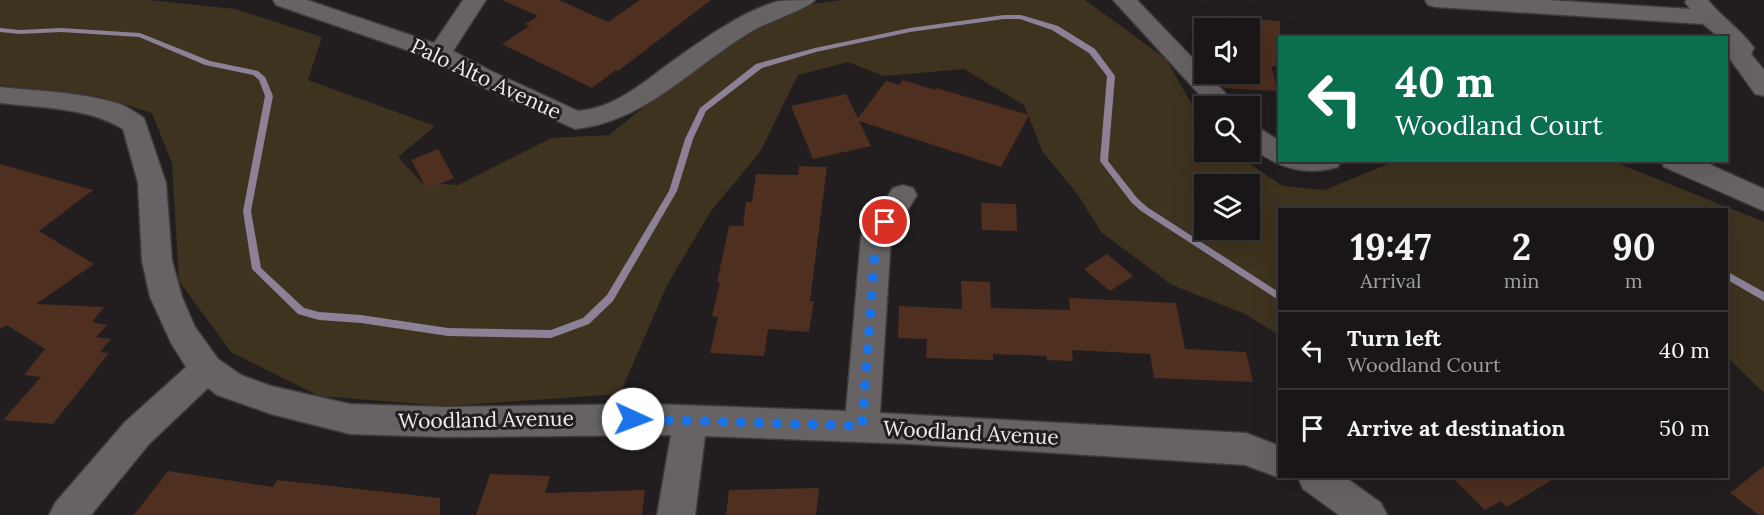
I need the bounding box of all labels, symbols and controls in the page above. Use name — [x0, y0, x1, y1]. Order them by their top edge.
map controls — [1194, 18, 1260, 240]
button: sound — [1194, 18, 1260, 84]
street label: Palo Alto Avenue — [407, 32, 566, 125]
text: 40 m — [1395, 55, 1494, 109]
icon: left — [1296, 60, 1374, 138]
button: search — [1194, 96, 1260, 162]
text: Woodland Court — [1395, 108, 1603, 142]
button: layers — [1194, 174, 1260, 240]
pin — [859, 196, 910, 247]
icon: arrive — [868, 205, 901, 238]
text: 19:47 — [1350, 224, 1431, 270]
text: 2 — [1512, 224, 1531, 270]
text: 90 — [1612, 224, 1656, 270]
text: Arrival — [1360, 268, 1421, 293]
text: min — [1504, 268, 1539, 293]
text: m — [1625, 268, 1643, 293]
text: Turn left — [1347, 324, 1441, 352]
icon: left — [1296, 334, 1329, 367]
text: 40 m — [1659, 336, 1710, 364]
text: Woodland Court — [1347, 352, 1501, 377]
position arrow — [601, 387, 665, 451]
street label: Woodland Avenue — [398, 404, 574, 435]
icon: arrive — [1296, 412, 1329, 445]
street label: Woodland Avenue — [883, 414, 1060, 451]
text: Arrive at destination — [1347, 414, 1565, 442]
text: 50 m — [1659, 414, 1710, 442]

